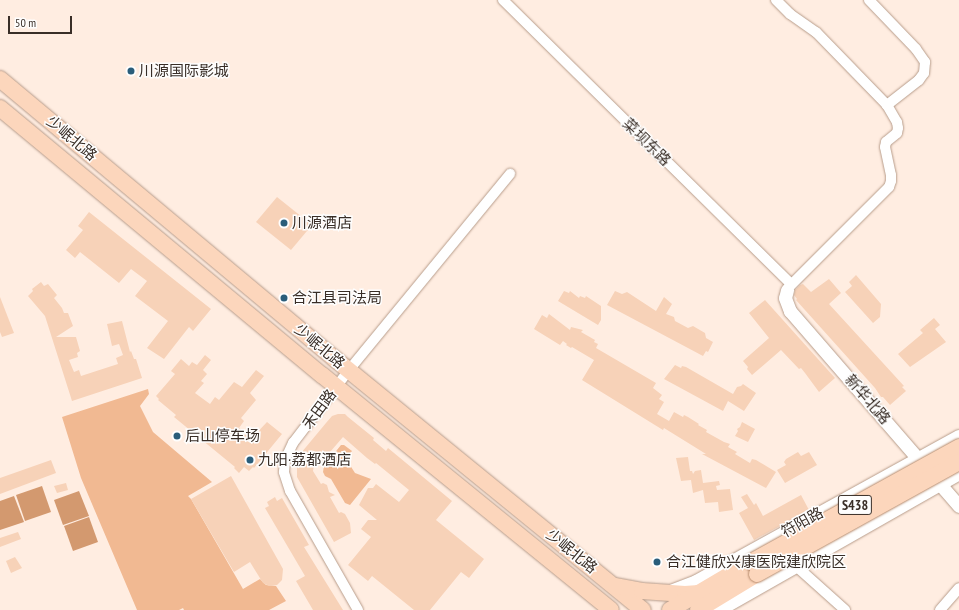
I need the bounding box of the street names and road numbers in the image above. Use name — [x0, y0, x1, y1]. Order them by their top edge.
street label: 少岷北路 — [43, 112, 101, 164]
street label: 菜坝东路 — [619, 115, 675, 169]
street label: 少岷北路 — [291, 320, 349, 372]
street label: 新华北路 — [842, 370, 894, 428]
street label: 禾田路 — [298, 386, 340, 432]
road number: S438 — [837, 493, 873, 517]
street label: 符阳路 — [778, 503, 826, 541]
street label: 少岷北路 — [543, 525, 601, 577]

